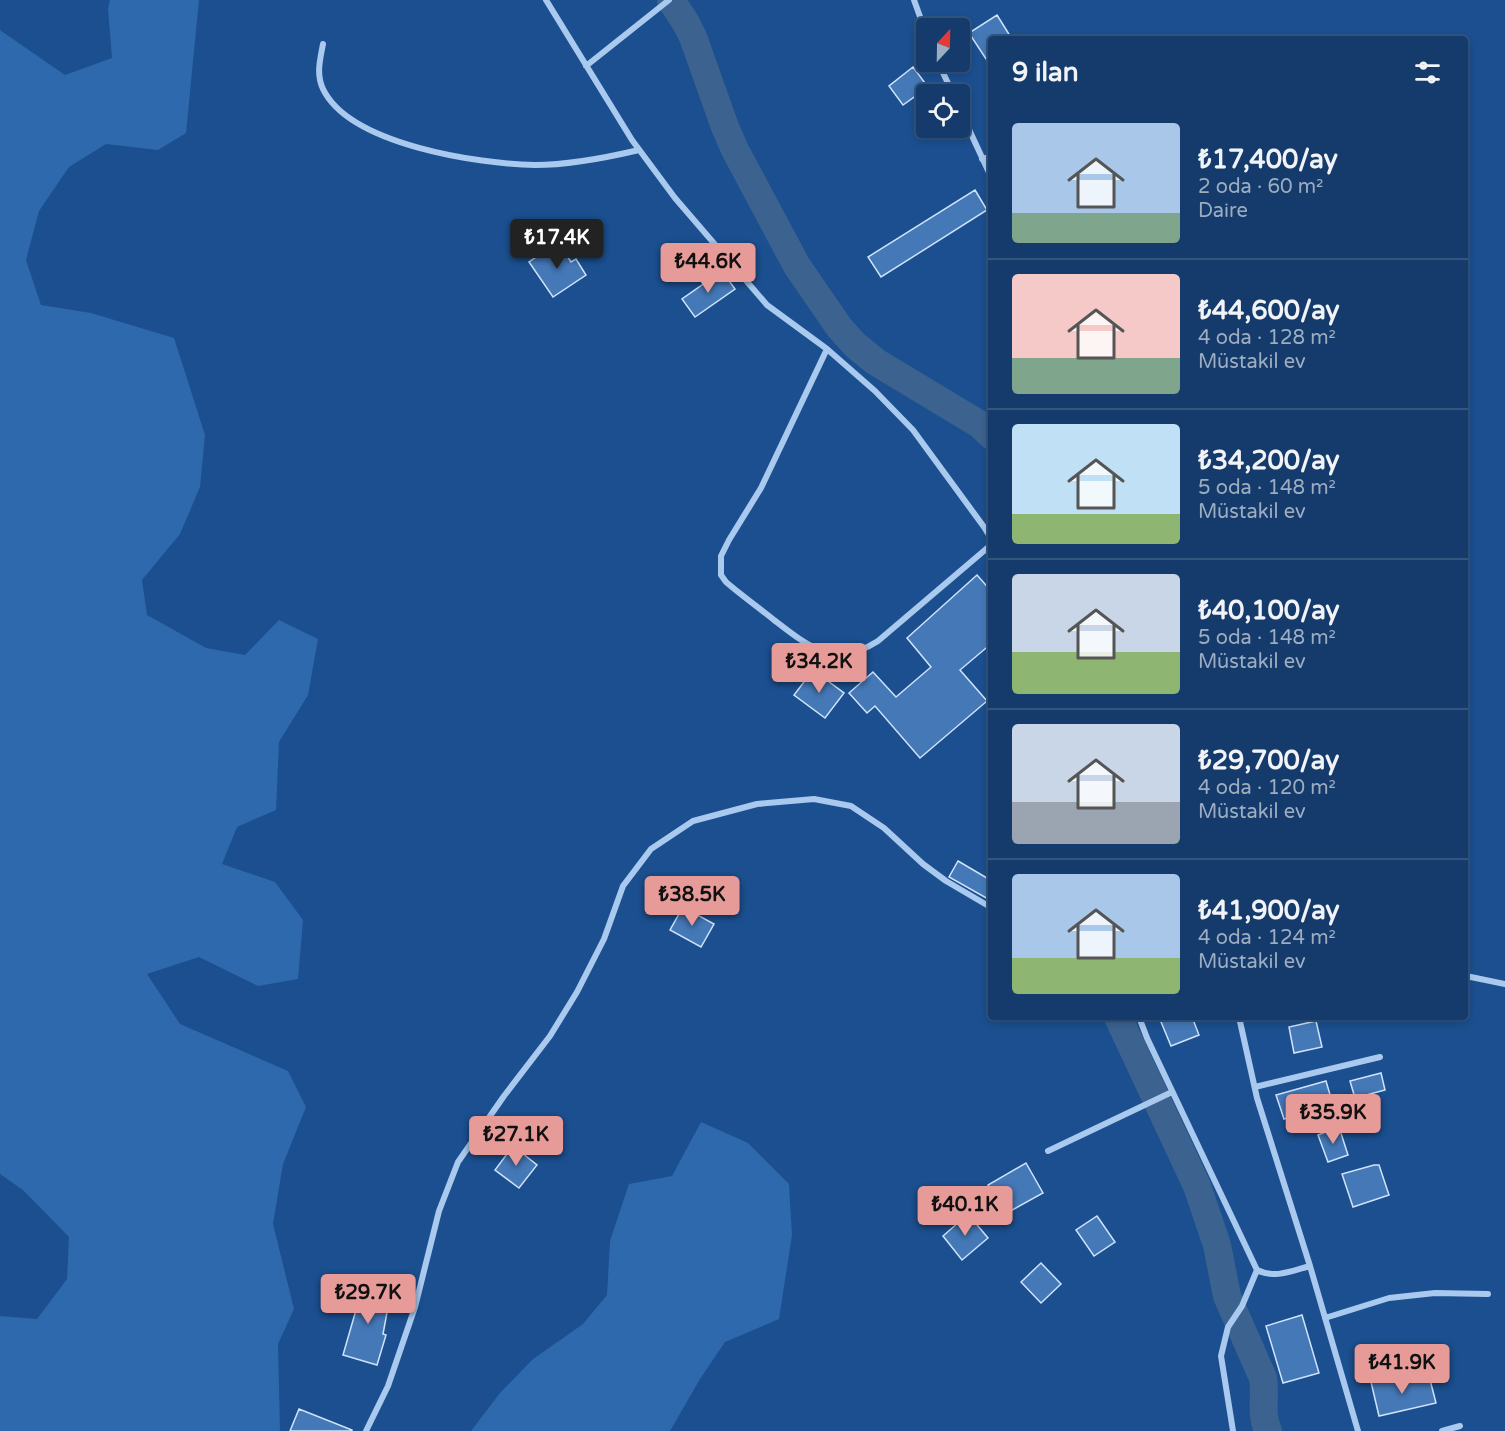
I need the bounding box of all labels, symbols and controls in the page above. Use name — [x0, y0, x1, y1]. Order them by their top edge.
north arrow — [916, 18, 970, 72]
map controls — [916, 18, 970, 138]
icon: filters — [1411, 56, 1444, 89]
text: 9 ilan — [1012, 57, 1078, 88]
button: locate — [916, 84, 970, 138]
text: ₺17,400/ay — [1198, 144, 1338, 175]
icon: home — [1060, 147, 1132, 219]
text: 2 oda · 60 m² — [1198, 175, 1323, 199]
text: Daire — [1198, 199, 1248, 223]
pin: ₺17.4K — [508, 219, 606, 270]
text: ₺17.4K — [524, 226, 590, 250]
pin: ₺44.6K — [659, 243, 757, 294]
text: ₺44.6K — [675, 250, 741, 274]
text: ₺44,600/ay — [1198, 295, 1339, 326]
icon: home — [1060, 298, 1132, 370]
text: 4 oda · 128 m² — [1198, 326, 1336, 350]
text: Müstakil ev — [1198, 350, 1306, 374]
text: ₺34,200/ay — [1198, 445, 1339, 476]
icon: home — [1060, 448, 1132, 520]
text: 5 oda · 148 m² — [1198, 476, 1336, 500]
text: Müstakil ev — [1198, 500, 1306, 524]
text: ₺40,100/ay — [1198, 595, 1339, 626]
icon: home — [1060, 598, 1132, 670]
text: 5 oda · 148 m² — [1198, 626, 1336, 650]
pin: ₺34.2K — [770, 643, 868, 694]
text: ₺34.2K — [786, 650, 852, 674]
text: Müstakil ev — [1198, 650, 1306, 674]
text: ₺29,700/ay — [1198, 745, 1339, 776]
icon: home — [1060, 748, 1132, 820]
text: 4 oda · 120 m² — [1198, 776, 1336, 800]
text: Müstakil ev — [1198, 800, 1306, 824]
pin: ₺38.5K — [643, 876, 741, 927]
text: ₺38.5K — [659, 883, 725, 907]
text: ₺41,900/ay — [1198, 895, 1339, 926]
icon: home — [1060, 898, 1132, 970]
text: 4 oda · 124 m² — [1198, 926, 1336, 950]
text: Müstakil ev — [1198, 950, 1306, 974]
pin: ₺35.9K — [1284, 1094, 1382, 1145]
text: ₺35.9K — [1300, 1101, 1366, 1125]
pin: ₺27.1K — [467, 1116, 565, 1167]
text: ₺27.1K — [483, 1123, 549, 1147]
pin: ₺40.1K — [916, 1186, 1014, 1237]
text: ₺40.1K — [932, 1193, 998, 1217]
pin: ₺29.7K — [319, 1274, 417, 1325]
text: ₺29.7K — [335, 1281, 401, 1305]
pin: ₺41.9K — [1353, 1344, 1451, 1395]
text: ₺41.9K — [1369, 1351, 1435, 1375]

